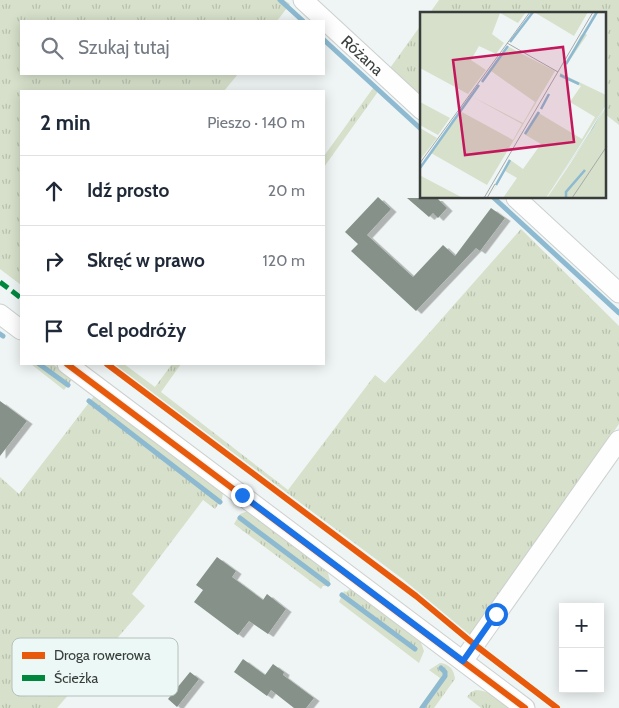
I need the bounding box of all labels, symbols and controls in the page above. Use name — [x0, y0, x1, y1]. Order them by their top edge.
inset map — [420, 12, 606, 199]
search box — [20, 20, 325, 75]
street label: Różana — [337, 31, 387, 80]
icon: search — [38, 34, 66, 62]
text: Szukaj tutaj — [78, 36, 170, 59]
text: 2 min — [40, 110, 91, 135]
text: Pieszo · 140 m — [207, 113, 305, 132]
icon: ahead — [40, 177, 68, 205]
text: Idź prosto — [87, 179, 169, 202]
text: 20 m — [268, 181, 305, 200]
icon: right — [40, 247, 68, 275]
text: Skręć w prawo — [87, 249, 205, 272]
text: 120 m — [263, 251, 305, 270]
icon: arrive — [40, 317, 68, 345]
text: Cel podróży — [87, 319, 186, 342]
route end — [231, 484, 254, 507]
route start — [485, 603, 508, 626]
map controls — [559, 603, 604, 693]
button: + — [559, 603, 604, 648]
legend — [12, 638, 178, 696]
text: Droga rowerowa — [54, 646, 151, 664]
button: − — [559, 648, 604, 693]
text: Ścieżka — [54, 669, 98, 687]

